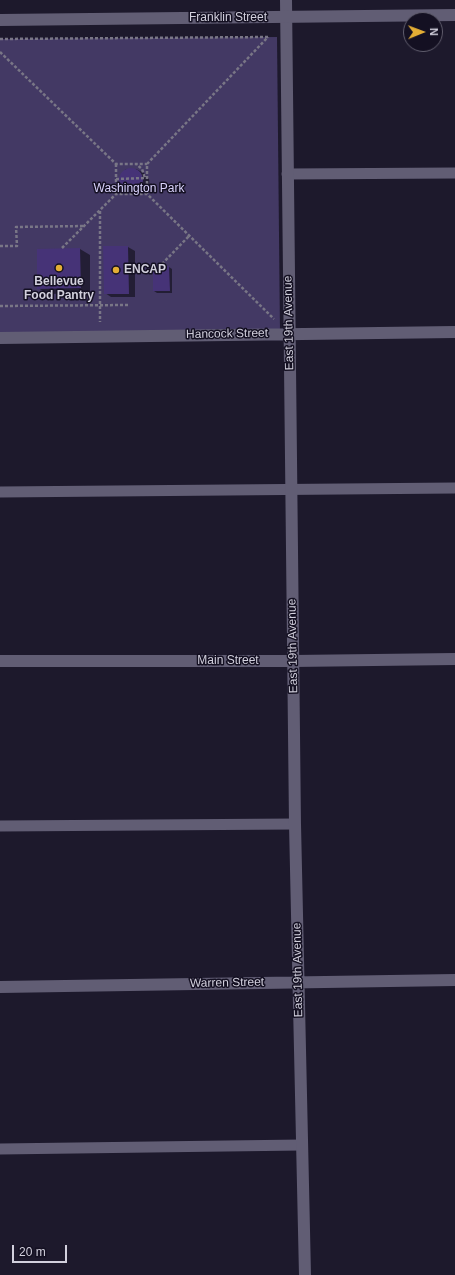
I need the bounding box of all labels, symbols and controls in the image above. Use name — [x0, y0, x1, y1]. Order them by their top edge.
street label: Franklin Street — [189, 11, 267, 25]
north arrow — [403, 12, 443, 52]
text: N — [428, 28, 440, 36]
park label: Washington Park — [94, 182, 184, 196]
marker: Bellevue Food Pantry — [54, 263, 64, 273]
place label: ENCAP — [124, 263, 166, 277]
marker: ENCAP — [111, 265, 121, 275]
place label: Bellevue Food Pantry — [24, 275, 94, 303]
street label: East 19th Avenue — [281, 276, 297, 370]
street label: Hancock Street — [186, 326, 268, 342]
street label: East 19th Avenue — [285, 599, 301, 693]
street label: Main Street — [197, 654, 259, 668]
street label: East 19th Avenue — [290, 923, 306, 1017]
street label: Warren Street — [190, 975, 264, 991]
scale bar — [14, 1237, 69, 1263]
text: 20 m — [19, 1245, 46, 1259]

